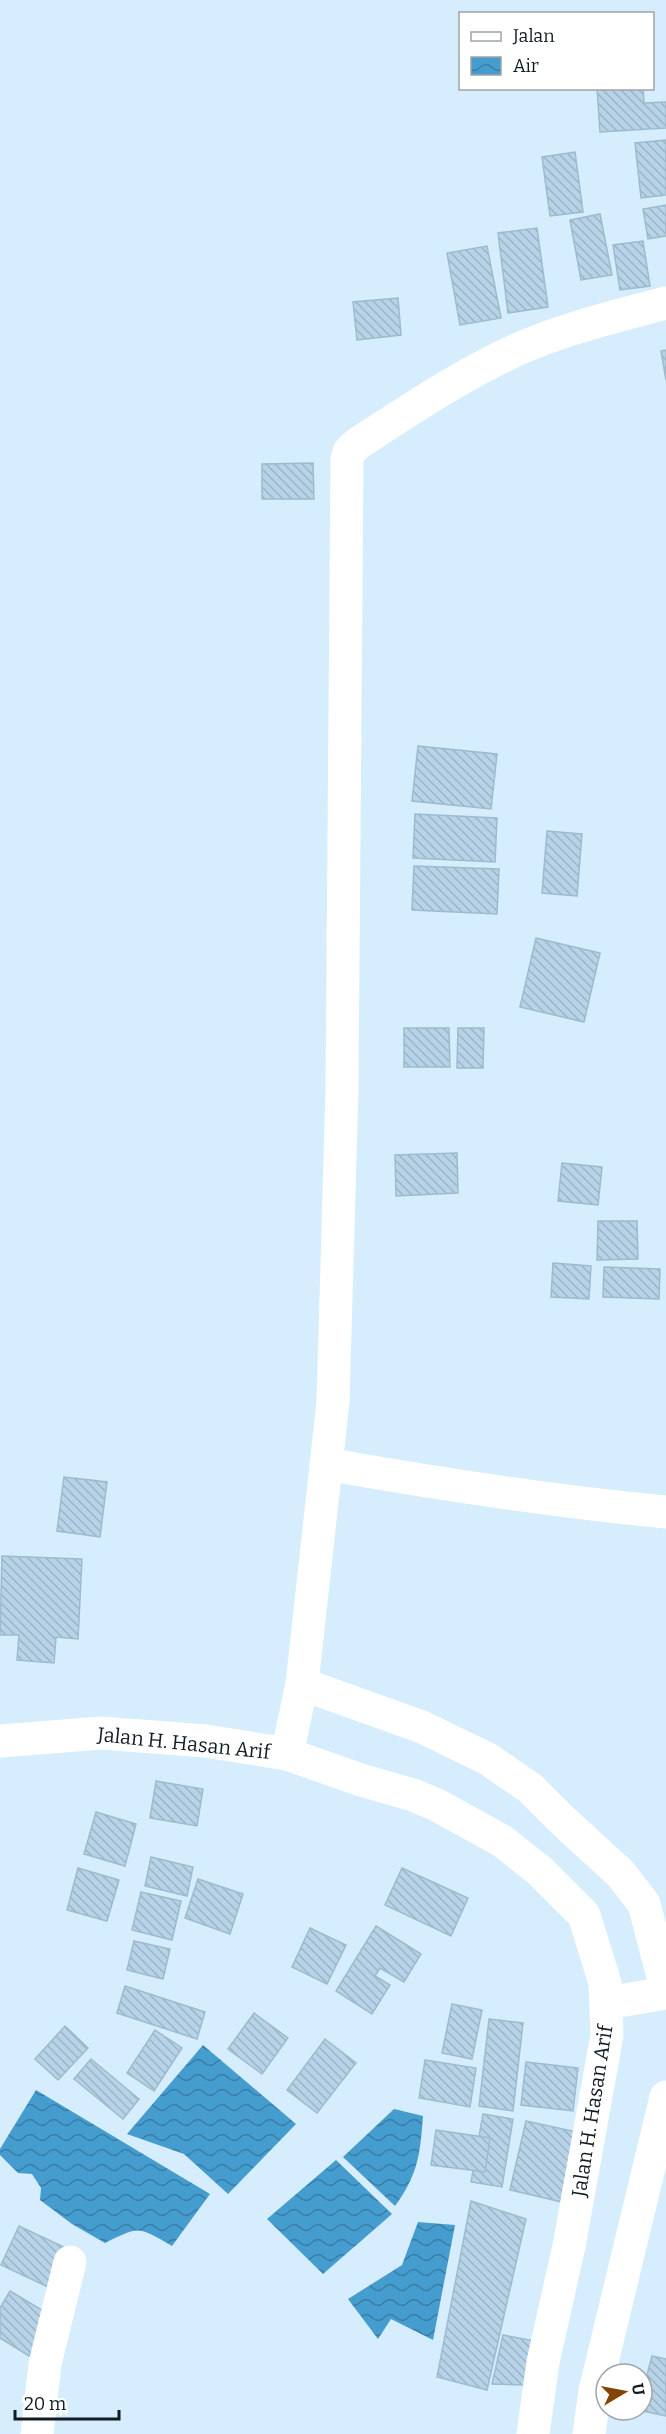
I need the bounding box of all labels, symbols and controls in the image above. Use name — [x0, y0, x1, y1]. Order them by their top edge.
legend — [459, 12, 654, 90]
text: Jalan — [512, 25, 555, 47]
text: Air — [513, 55, 539, 77]
street label: Jalan H. Hasan Arif — [96, 1722, 273, 1764]
street label: Jalan H. Hasan Arif — [566, 2022, 618, 2199]
north arrow — [594, 2362, 654, 2422]
text: U — [628, 2382, 649, 2397]
scale bar — [15, 2383, 118, 2421]
text: 20 m — [24, 2393, 66, 2415]

